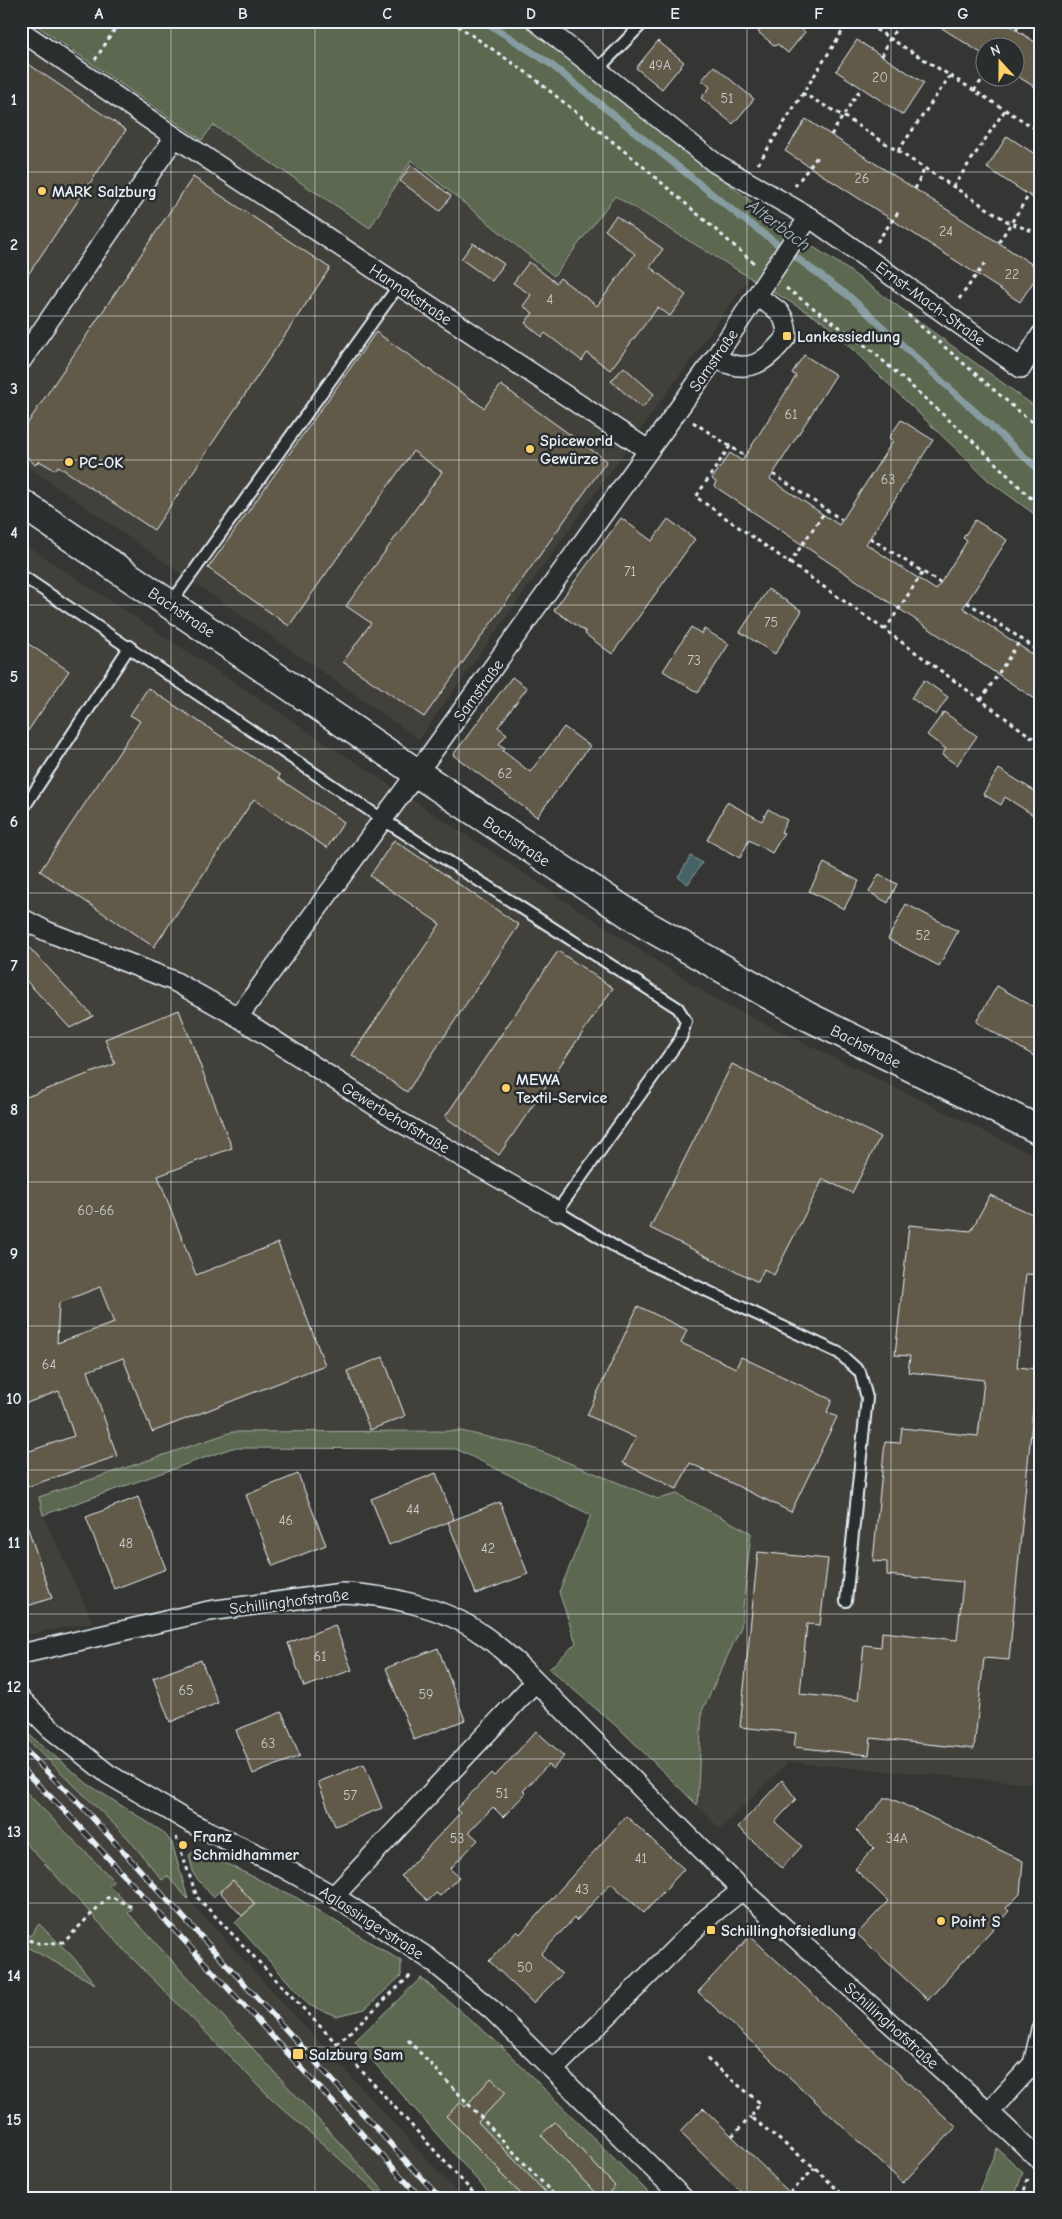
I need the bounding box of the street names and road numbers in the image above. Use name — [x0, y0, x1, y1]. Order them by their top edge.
street label: Ernst-Mach-Straße — [872, 258, 989, 350]
street label: Hannakstraße — [366, 261, 455, 329]
street label: Samstraße — [686, 326, 742, 395]
street label: Bachstraße — [145, 584, 218, 642]
street label: Samstraße — [450, 656, 507, 725]
street label: Bachstraße — [480, 813, 553, 871]
street label: Bachstraße — [827, 1022, 904, 1072]
street label: Gewerbehofstraße — [338, 1078, 453, 1157]
street label: Schillinghofstraße — [228, 1586, 350, 1618]
street label: Aglassingerstraße — [316, 1883, 427, 1963]
street label: Schillinghofstraße — [841, 1979, 942, 2073]

